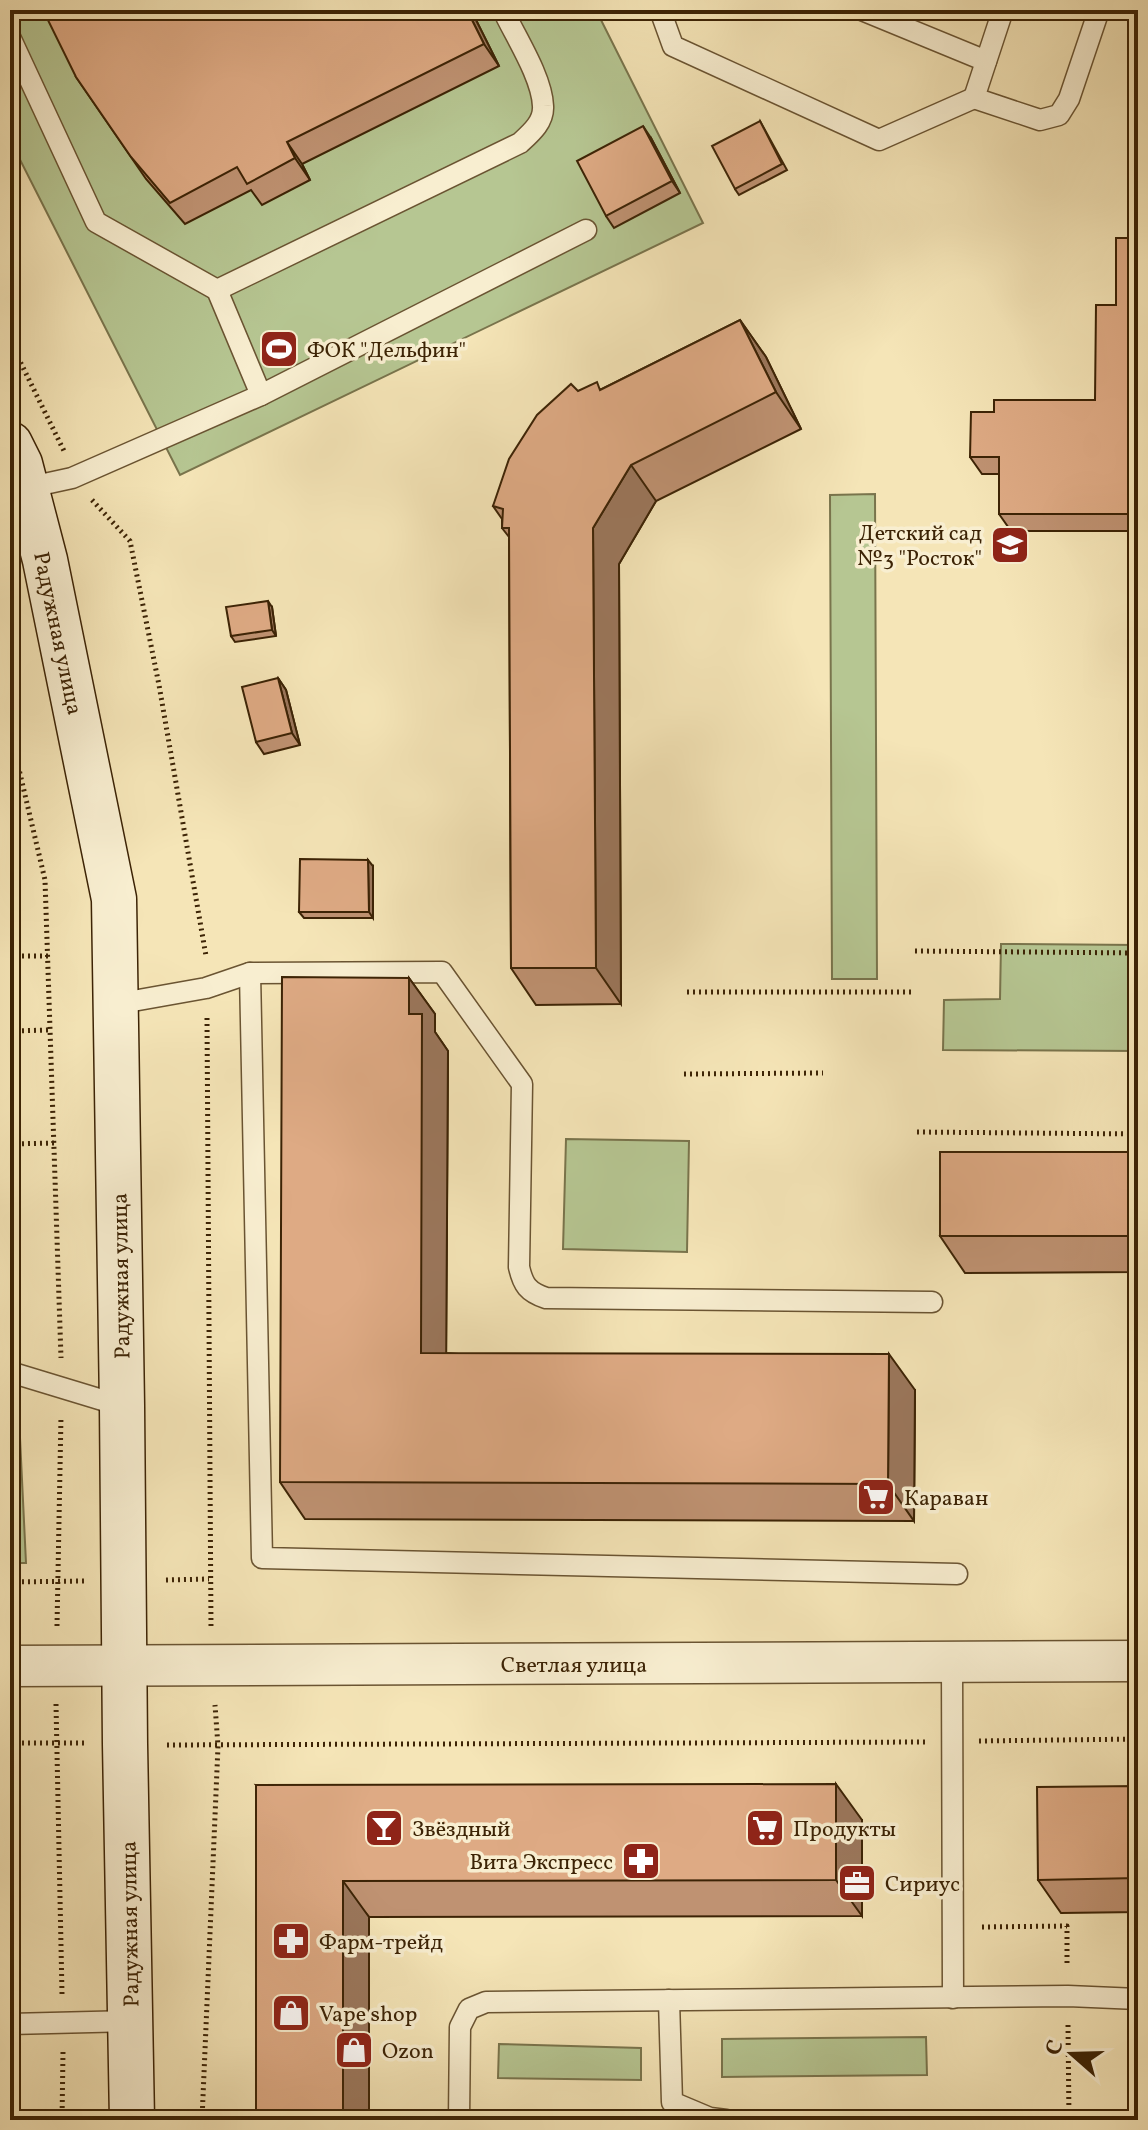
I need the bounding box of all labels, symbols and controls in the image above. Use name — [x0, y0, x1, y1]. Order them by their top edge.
sports icon: ФОК "Дельфин" — [258, 328, 300, 370]
place label: ФОК "Дельфин" — [307, 336, 466, 367]
place label: Детский сад №3 "Росток" — [857, 519, 983, 575]
school or university icon: Детский сад №3 "Росток" — [989, 524, 1031, 566]
street label: Радужная улица — [24, 549, 89, 718]
street label: Радужная улица — [106, 1193, 139, 1359]
supermarket icon: Караван — [855, 1476, 897, 1518]
place label: Караван — [904, 1484, 988, 1515]
street label: Светлая улица — [501, 1651, 647, 1682]
bar icon: Звёздный — [363, 1807, 405, 1849]
supermarket icon: Продукты — [744, 1807, 786, 1849]
place label: Звёздный — [412, 1815, 510, 1846]
place label: Продукты — [793, 1815, 896, 1846]
pharmacy icon: Вита Экспресс — [620, 1840, 662, 1882]
street label: Радужная улица — [115, 1841, 148, 2007]
place label: Вита Экспресс — [469, 1848, 613, 1879]
office icon: Сириус — [836, 1862, 878, 1904]
place label: Сириус — [885, 1870, 960, 1901]
pharmacy icon: Фарм-трейд — [270, 1920, 312, 1962]
place label: Фарм-трейд — [319, 1928, 443, 1959]
shop icon: Vape shop — [270, 1992, 312, 2034]
place label: Vape shop — [319, 2000, 417, 2031]
north arrow — [1032, 2014, 1112, 2094]
shop icon: Ozon — [333, 2029, 375, 2071]
text: С — [1039, 2036, 1073, 2060]
place label: Ozon — [382, 2037, 434, 2068]

